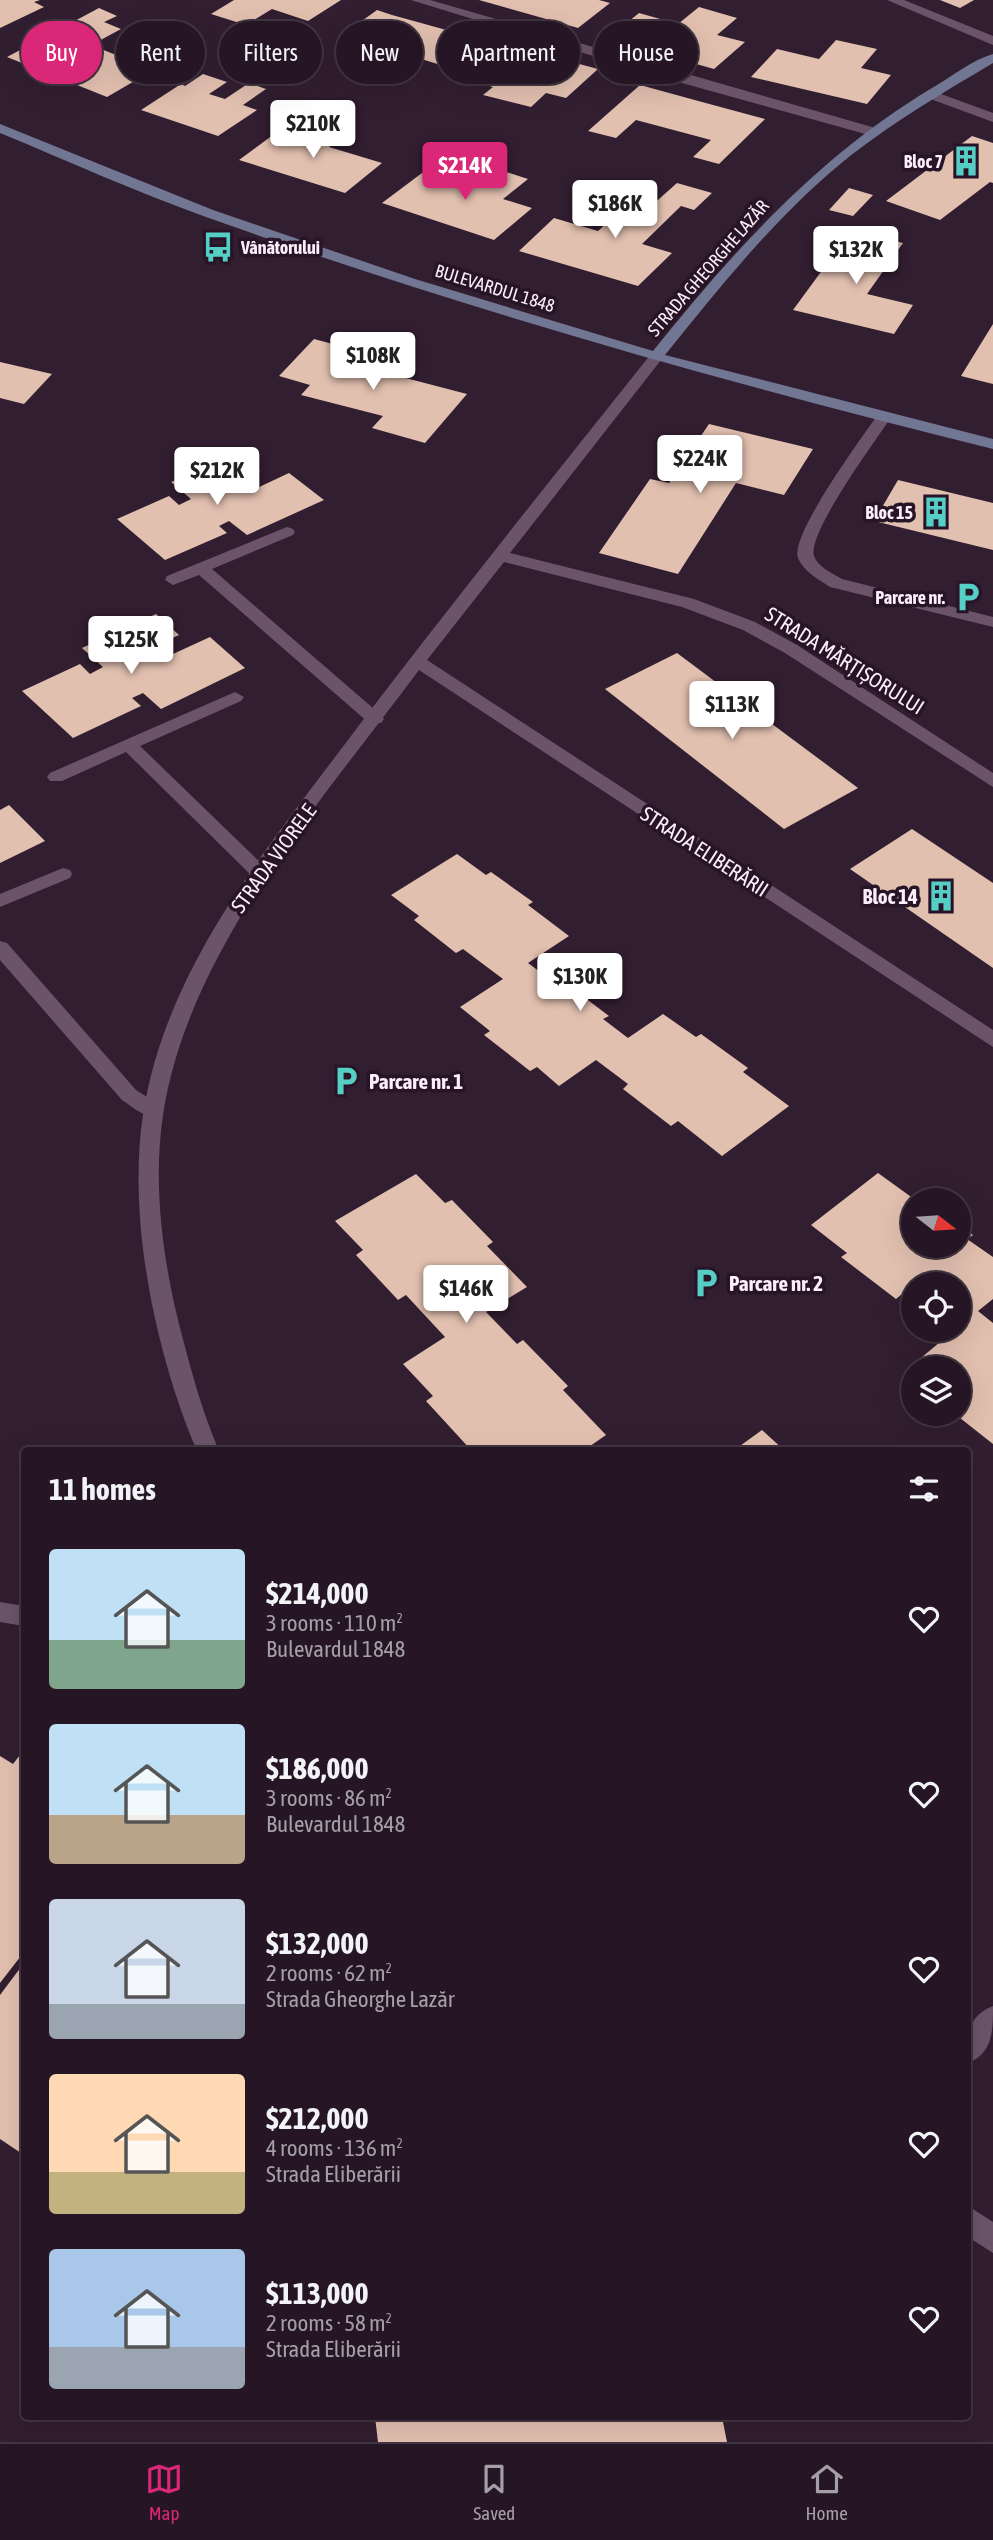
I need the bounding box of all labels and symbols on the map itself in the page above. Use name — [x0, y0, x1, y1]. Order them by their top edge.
pin: $210K — [264, 100, 362, 160]
pin: $214K — [416, 142, 514, 202]
building icon: Bloc 7 — [949, 144, 983, 178]
place label: Bloc 7 — [904, 151, 943, 172]
pin: $186K — [566, 180, 664, 240]
street label: STRADA GHEORGHE LAZĂR — [643, 196, 773, 340]
pin: $132K — [807, 226, 905, 286]
bus stop icon: Vânătorului — [201, 230, 235, 264]
place label: Vânătorului — [240, 237, 320, 258]
street label: BULEVARDUL 1848 — [433, 260, 557, 316]
pin: $108K — [324, 332, 422, 392]
pin: $224K — [651, 435, 749, 495]
pin: $212K — [168, 448, 266, 507]
building icon: Bloc 15 — [919, 495, 953, 529]
place label: Bloc 15 — [865, 502, 913, 523]
parking icon: Parcare nr. — [951, 580, 985, 614]
place label: Parcare nr. — [875, 587, 945, 608]
street label: STRADA MĂRȚIȘORULUI — [761, 601, 929, 719]
pin: $125K — [82, 616, 180, 676]
pin: $113K — [683, 682, 781, 741]
street label: STRADA VIORELE — [226, 799, 320, 917]
street label: STRADA ELIBERĂRII — [637, 801, 773, 901]
building icon: Bloc 14 — [924, 879, 958, 913]
place label: Bloc 14 — [862, 884, 918, 908]
pin: $130K — [531, 954, 629, 1013]
parking icon: Parcare nr. 1 — [329, 1064, 363, 1098]
place label: Parcare nr. 1 — [369, 1069, 463, 1093]
north arrow — [901, 1188, 971, 1258]
pin: $146K — [417, 1266, 515, 1325]
parking icon: Parcare nr. 2 — [689, 1266, 723, 1300]
place label: Parcare nr. 2 — [729, 1271, 823, 1295]

